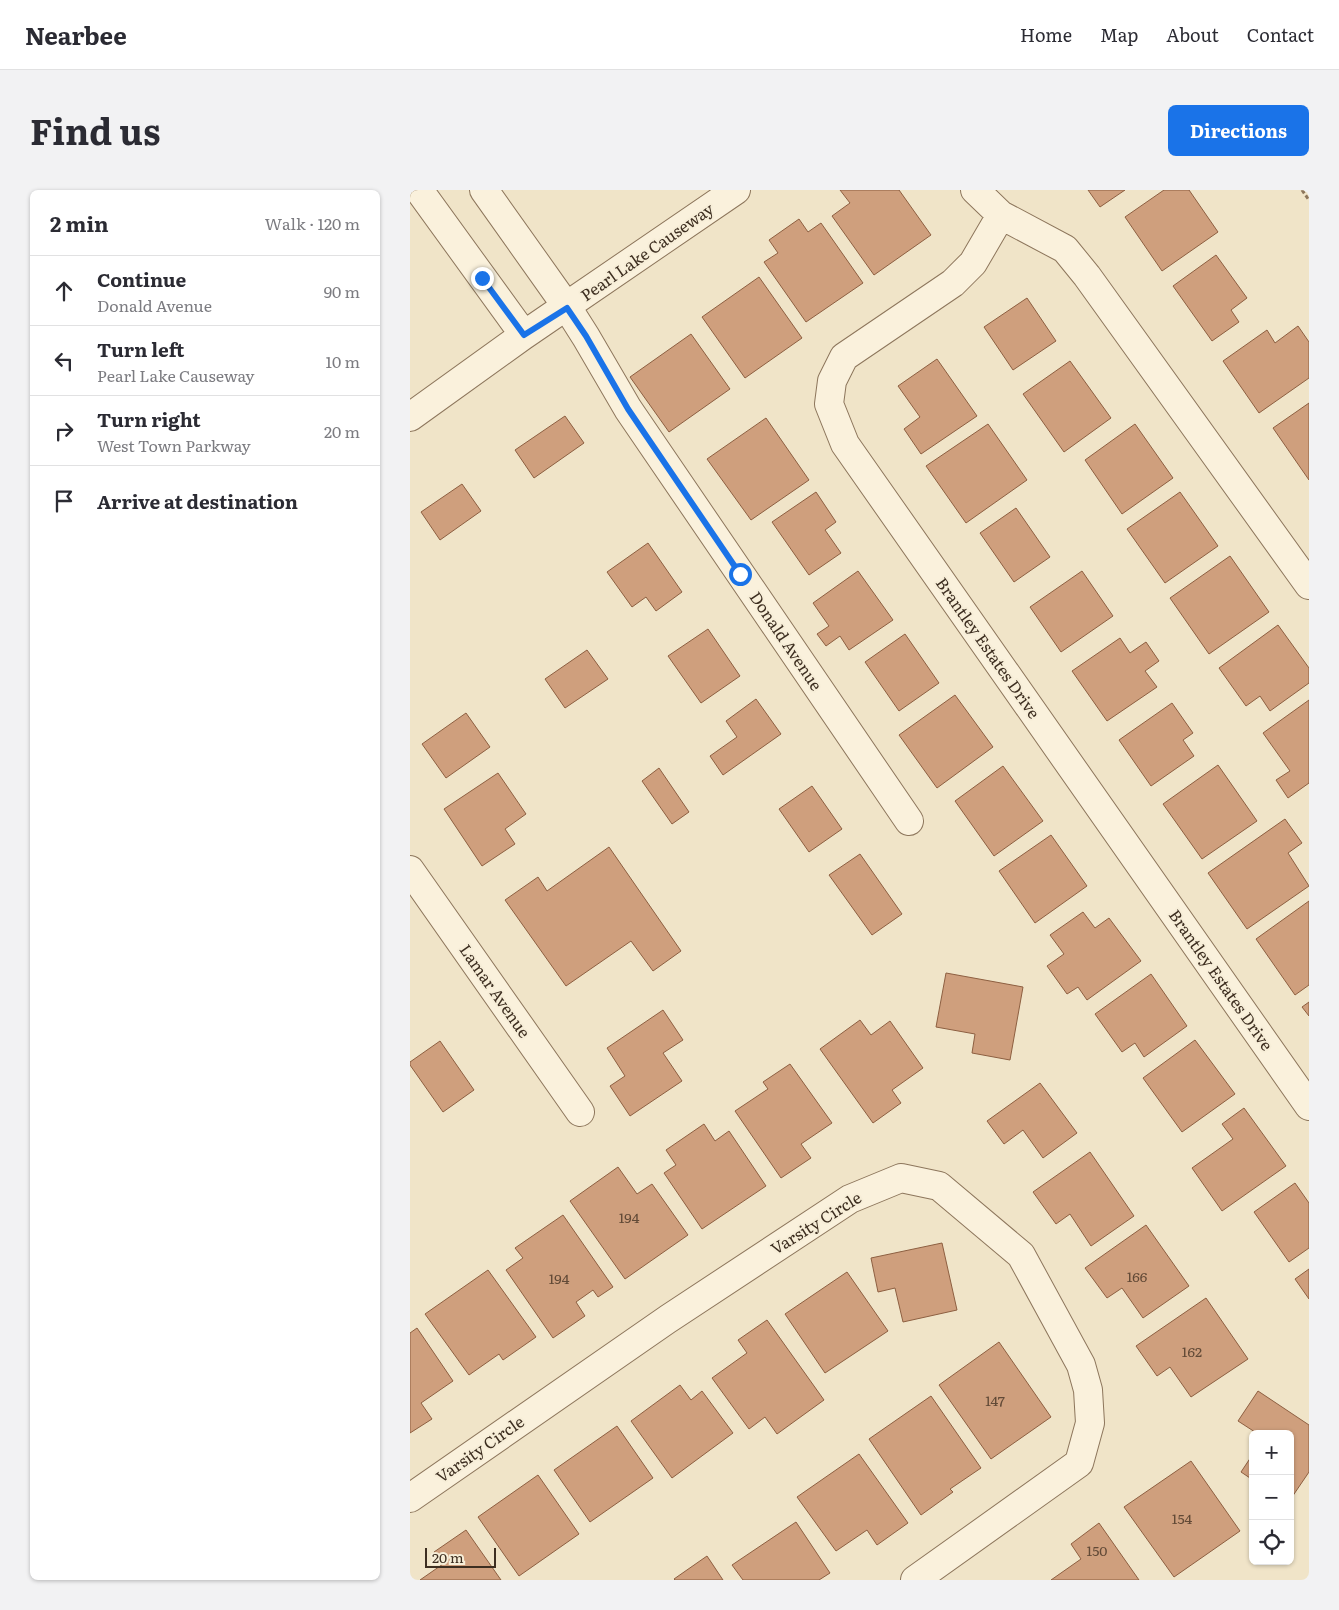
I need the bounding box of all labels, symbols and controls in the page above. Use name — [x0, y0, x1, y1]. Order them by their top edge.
text: Nearbee — [25, 17, 127, 52]
text: Home — [1020, 21, 1072, 48]
text: Map — [1100, 21, 1138, 48]
text: About — [1166, 21, 1219, 48]
text: Contact — [1247, 21, 1314, 48]
text: Find us — [30, 104, 160, 156]
button: Directions — [1168, 105, 1309, 156]
street label: Pearl Lake Causeway — [575, 196, 718, 306]
text: 2 min — [50, 207, 109, 238]
text: Walk · 120 m — [265, 211, 360, 235]
text: Continue — [97, 265, 186, 293]
route end — [471, 267, 494, 290]
icon: ahead — [50, 277, 78, 305]
text: 90 m — [324, 279, 360, 303]
text: Donald Avenue — [97, 293, 212, 317]
text: Turn left — [97, 335, 184, 363]
icon: left — [50, 347, 78, 375]
text: 10 m — [326, 349, 360, 373]
text: Pearl Lake Causeway — [97, 363, 254, 387]
text: Turn right — [97, 405, 201, 433]
icon: right — [50, 417, 78, 445]
text: 20 m — [324, 419, 360, 443]
text: West Town Parkway — [97, 433, 251, 457]
icon: arrive — [50, 487, 78, 515]
text: Arrive at destination — [97, 487, 298, 515]
route start — [729, 563, 752, 586]
street label: Brantley Estates Drive — [931, 572, 1047, 723]
street label: Donald Avenue — [745, 586, 829, 695]
street label: Brantley Estates Drive — [1164, 904, 1280, 1055]
street label: Lamar Avenue — [455, 939, 537, 1042]
street label: Varsity Circle — [765, 1185, 865, 1260]
house number: 194 — [619, 1207, 640, 1227]
house number: 166 — [1127, 1266, 1148, 1286]
house number: 194 — [549, 1268, 570, 1288]
house number: 162 — [1182, 1341, 1202, 1361]
house number: 147 — [985, 1390, 1005, 1410]
street label: Varsity Circle — [430, 1409, 528, 1488]
map controls — [1249, 1430, 1294, 1565]
button: + — [1249, 1430, 1294, 1475]
button: − — [1249, 1475, 1294, 1520]
house number: 154 — [1172, 1508, 1193, 1528]
button: locate — [1249, 1520, 1294, 1565]
house number: 150 — [1087, 1540, 1107, 1560]
scale bar — [425, 1545, 496, 1568]
text: 20 m — [432, 1547, 464, 1567]

